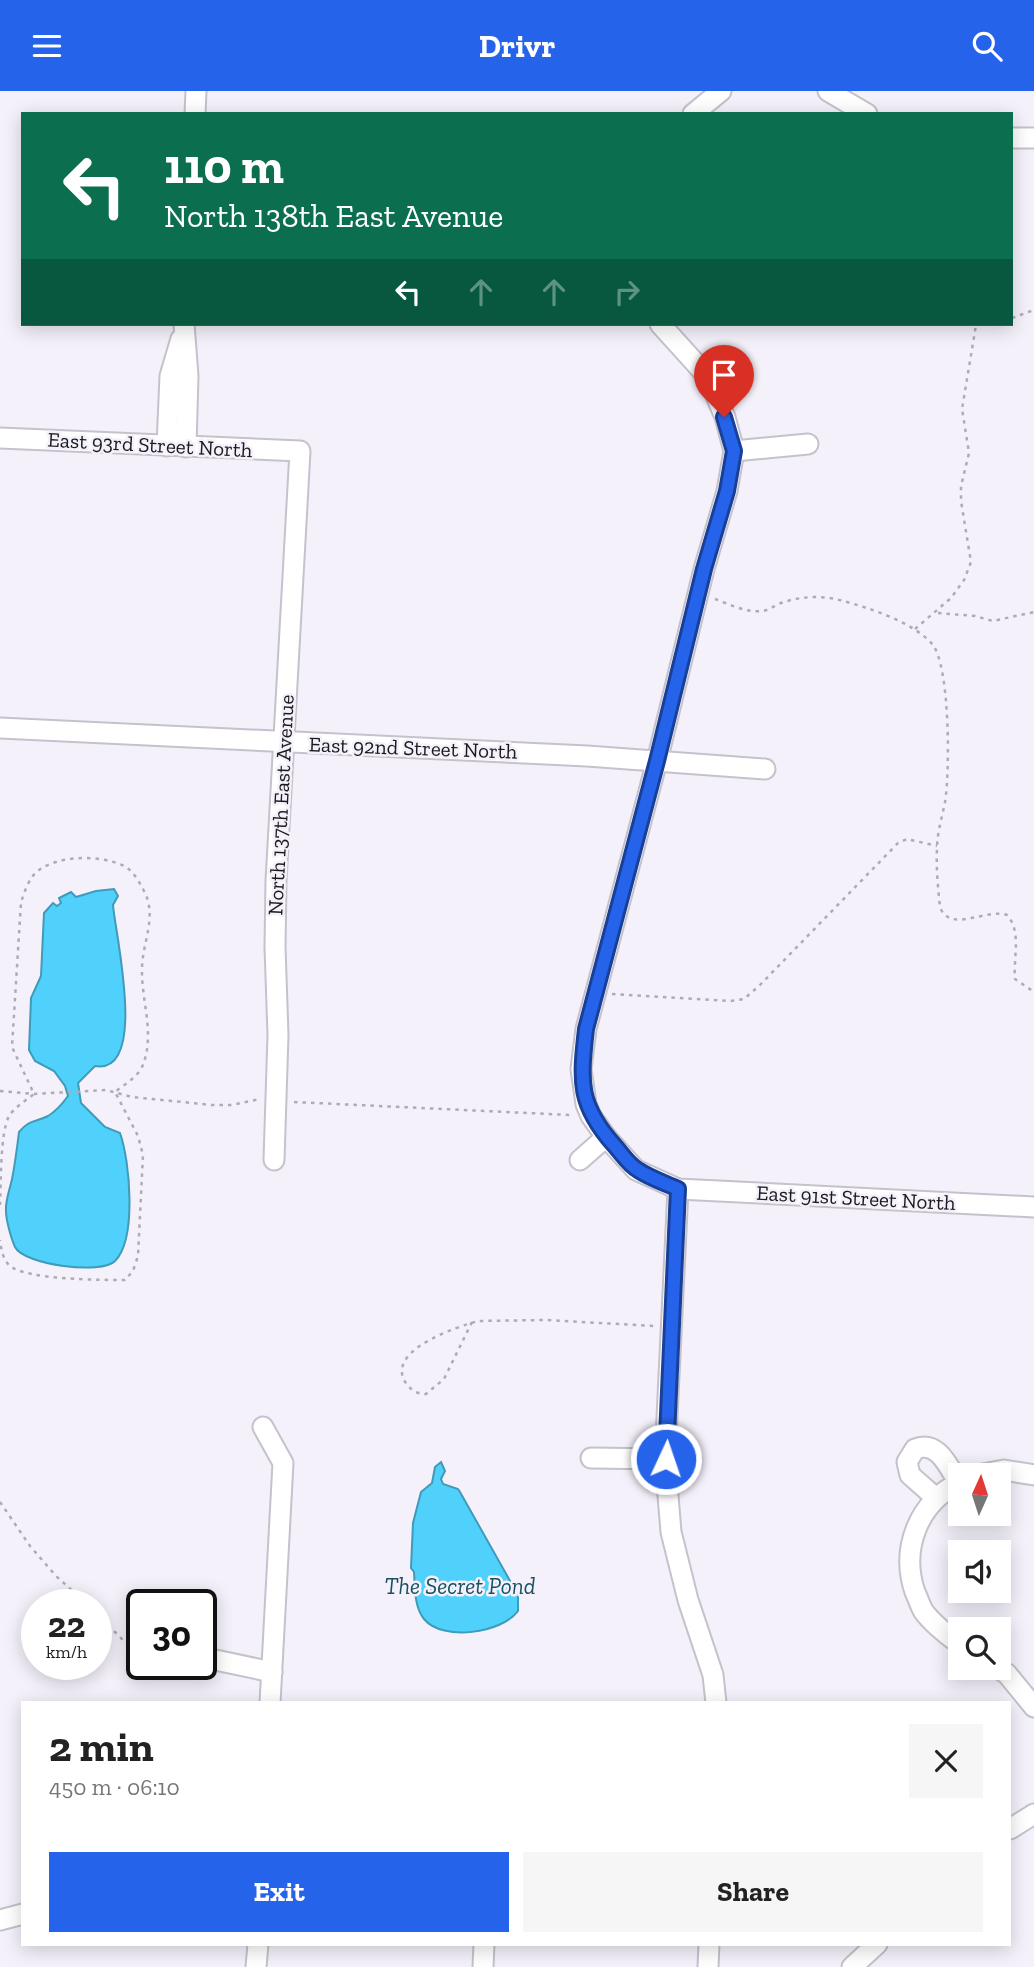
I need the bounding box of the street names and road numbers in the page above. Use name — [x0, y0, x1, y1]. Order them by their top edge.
street label: East 93rd Street North — [47, 427, 253, 462]
street label: North 137th East Avenue — [262, 694, 299, 916]
street label: East 92nd Street North — [308, 731, 518, 764]
street label: East 91st Street North — [756, 1180, 957, 1215]

